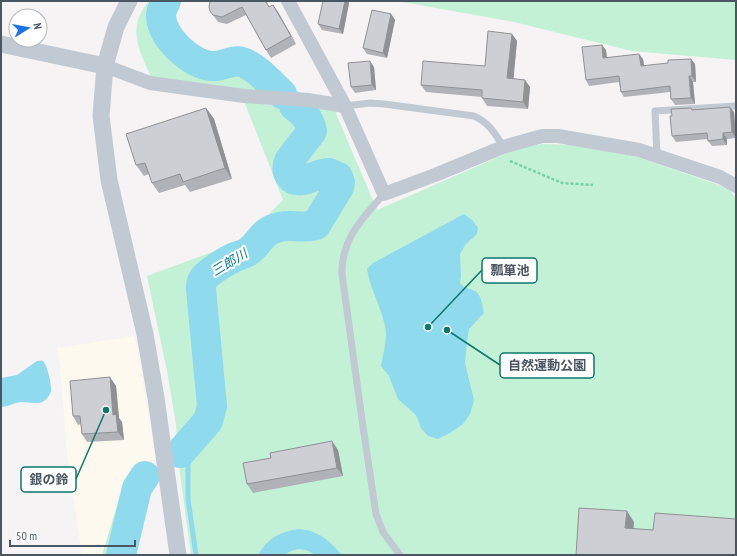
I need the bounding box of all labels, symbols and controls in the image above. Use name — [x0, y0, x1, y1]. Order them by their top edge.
north arrow — [8, 8, 48, 48]
text: N — [30, 22, 45, 30]
water label: 三郎川 — [208, 244, 252, 280]
callout: 瓢箪池 — [482, 258, 537, 283]
text: 瓢箪池 — [490, 262, 530, 279]
callout: 自然運動公園 — [500, 353, 594, 378]
text: 自然運動公園 — [508, 357, 586, 374]
callout: 銀の鈴 — [21, 467, 76, 492]
text: 銀の鈴 — [29, 471, 69, 488]
scale bar — [10, 522, 135, 548]
text: 50 m — [16, 528, 37, 543]

